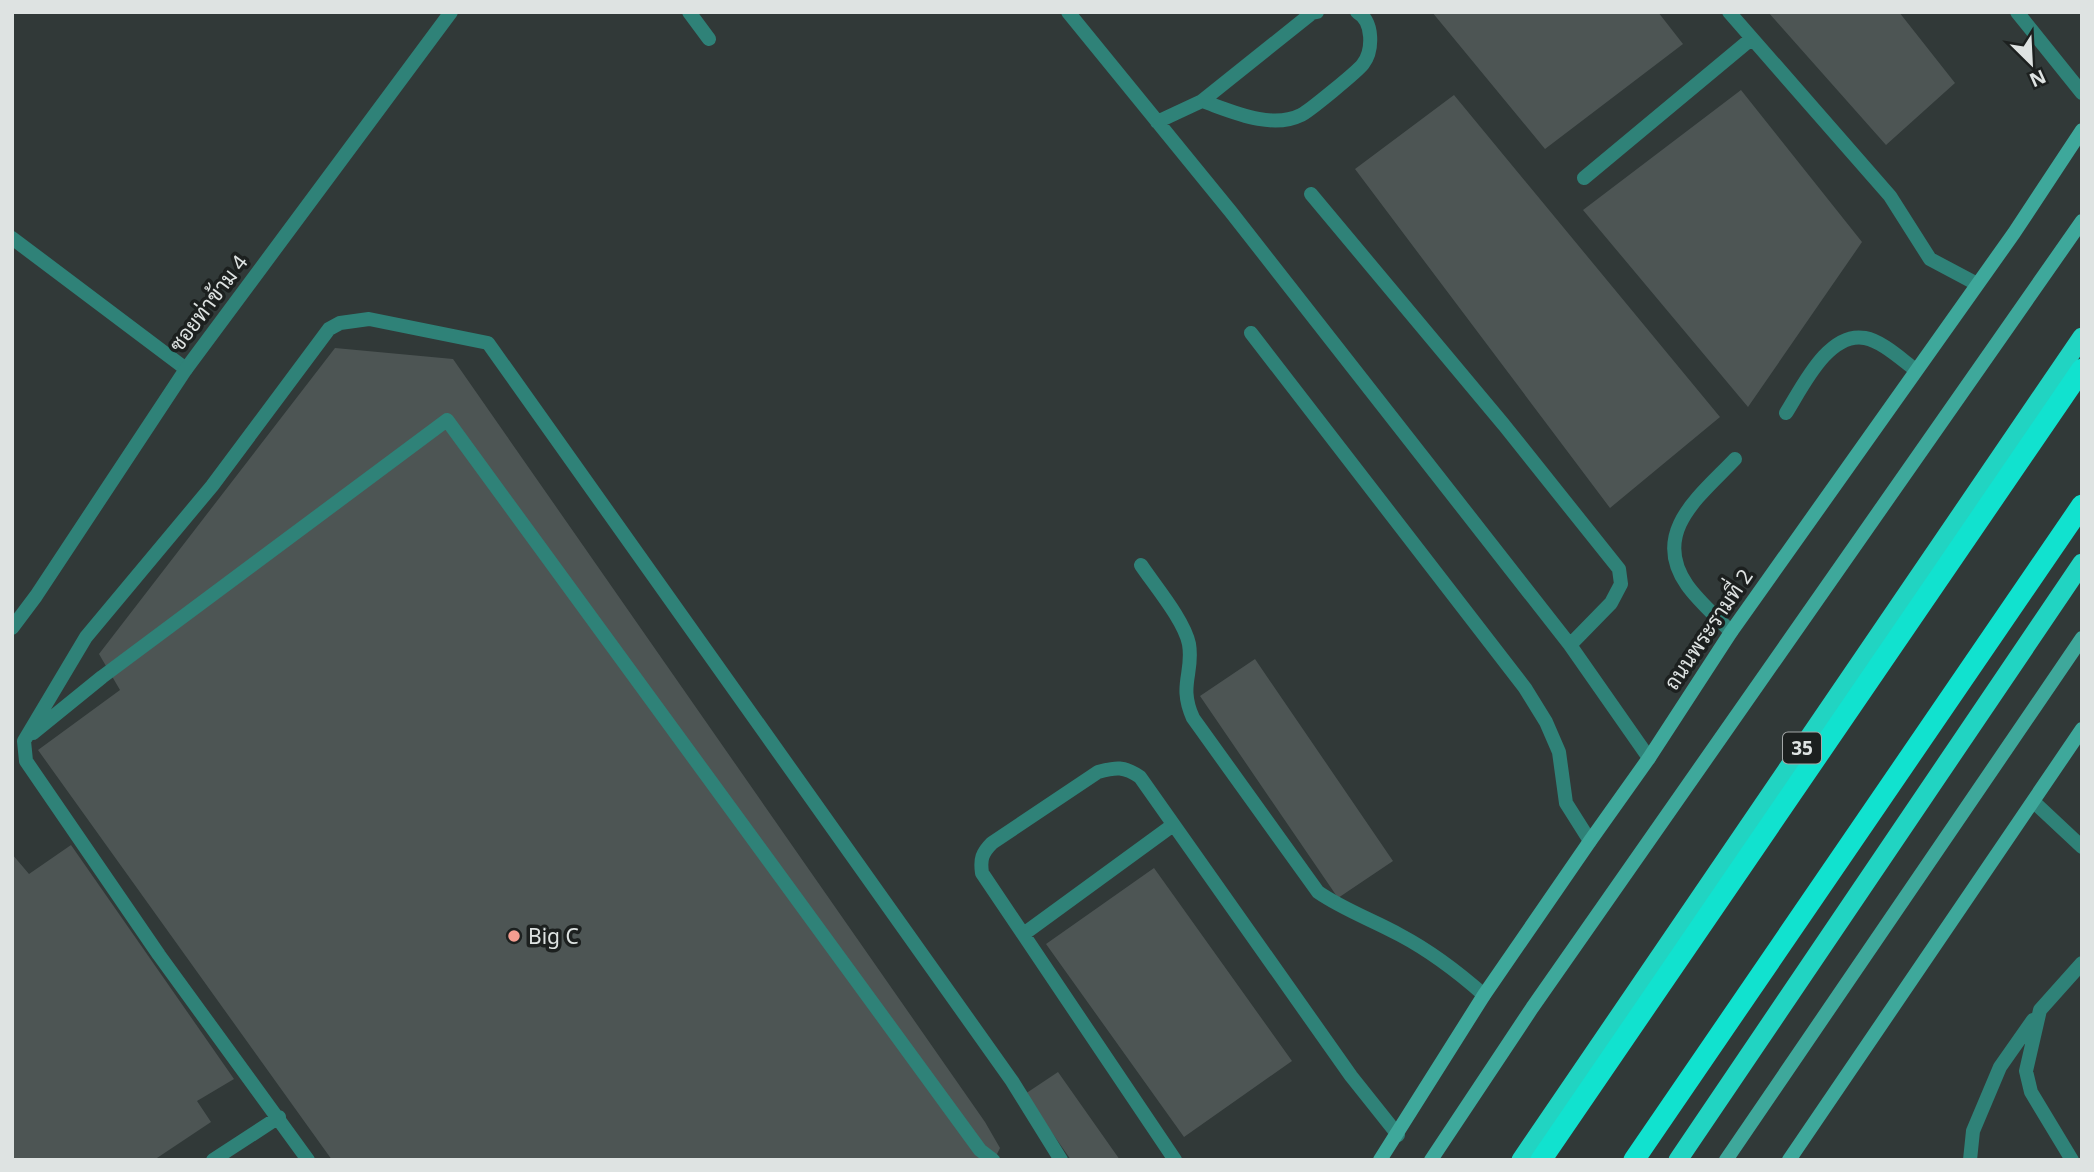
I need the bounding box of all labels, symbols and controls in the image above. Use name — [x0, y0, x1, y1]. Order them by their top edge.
north arrow — [1996, 28, 2066, 98]
text: N — [2026, 64, 2050, 94]
street label: ซอยท่าข้าม 4 — [162, 249, 254, 357]
street label: ถนนพระรามที่ 2 — [1653, 560, 1759, 695]
road number: 35 — [1783, 733, 1821, 764]
place label: Big C — [528, 922, 579, 950]
marker: Big C — [506, 928, 522, 944]

